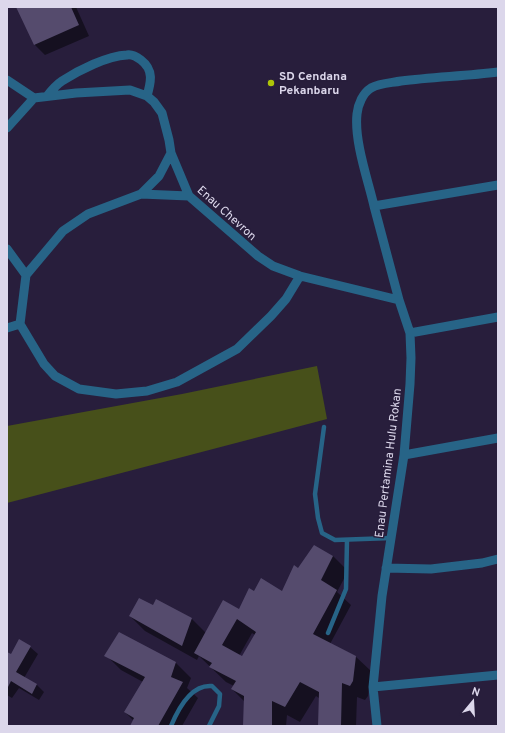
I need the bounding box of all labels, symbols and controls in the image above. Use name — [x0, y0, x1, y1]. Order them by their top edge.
place label: SD Cendana Pekanbaru — [279, 69, 347, 99]
marker: SD Cendana Pekanbaru — [266, 78, 276, 88]
street label: Enau Chevron — [193, 183, 259, 245]
street label: Enau Pertamina Hulu Rokan — [372, 387, 406, 539]
north arrow — [453, 681, 493, 721]
text: N — [470, 685, 482, 700]

